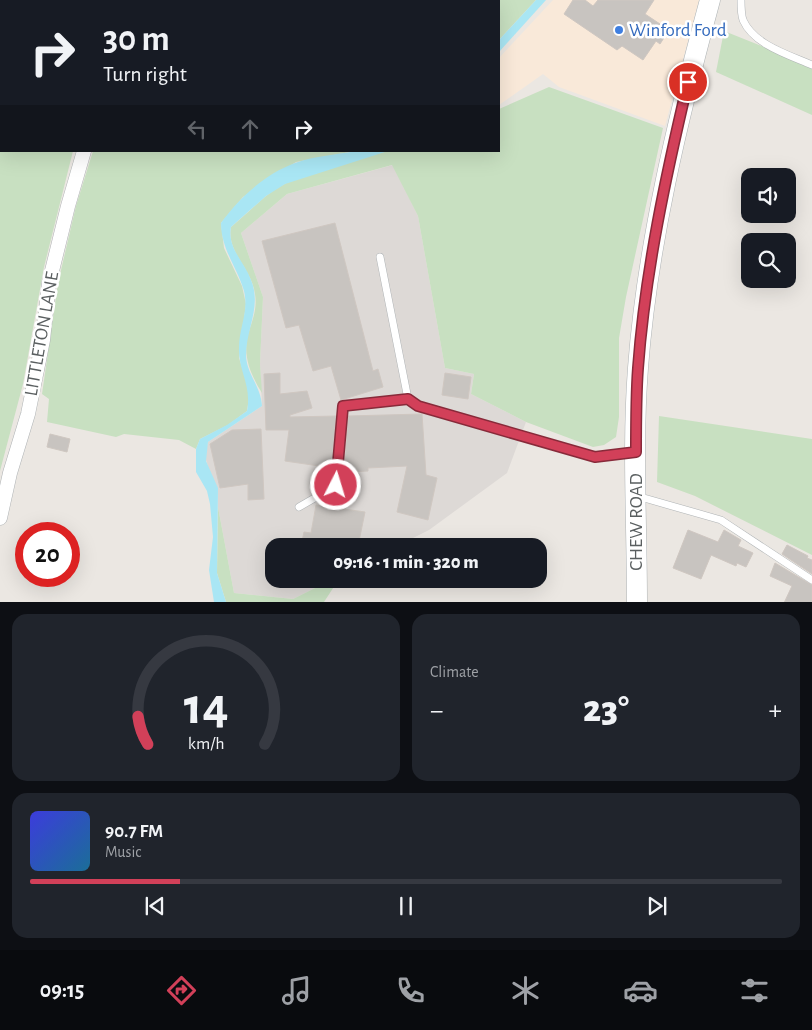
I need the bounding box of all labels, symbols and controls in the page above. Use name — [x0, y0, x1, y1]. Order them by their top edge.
icon: right — [20, 20, 85, 85]
place label: Winford Ford — [629, 21, 727, 40]
text: 30 m — [103, 22, 170, 57]
marker: Winford Ford — [613, 24, 625, 36]
pin — [667, 61, 709, 103]
text: Turn right — [103, 63, 187, 85]
icon: arrive — [674, 68, 702, 96]
icon: left — [183, 115, 211, 143]
icon: ahead — [236, 115, 264, 143]
icon: right — [289, 115, 317, 143]
map controls — [741, 168, 796, 288]
button: sound — [741, 168, 796, 223]
button: search — [741, 233, 796, 288]
street label: LITTLETON LANE — [22, 270, 62, 398]
position arrow — [309, 458, 361, 510]
street label: CHEW ROAD — [627, 473, 646, 571]
speed limit sign: 20 — [15, 522, 80, 587]
text: 09:16 · 1 min · 320 m — [333, 553, 479, 572]
text: Climate — [430, 664, 479, 680]
text: 14 — [184, 681, 228, 733]
text: 23° — [583, 691, 629, 729]
text: − — [430, 697, 443, 725]
text: + — [769, 697, 782, 725]
text: km/h — [188, 735, 224, 753]
text: 90.7 FM — [105, 822, 163, 841]
text: Music — [105, 844, 141, 860]
icon: previous — [141, 892, 169, 920]
icon: pause — [392, 892, 420, 920]
icon: next — [643, 892, 671, 920]
icon: directions — [164, 973, 199, 1008]
icon: music — [279, 973, 314, 1008]
icon: phone — [393, 973, 428, 1008]
icon: climate — [508, 973, 543, 1008]
icon: car — [623, 973, 658, 1008]
icon: filters — [737, 973, 772, 1008]
text: 09:15 — [40, 979, 84, 1001]

